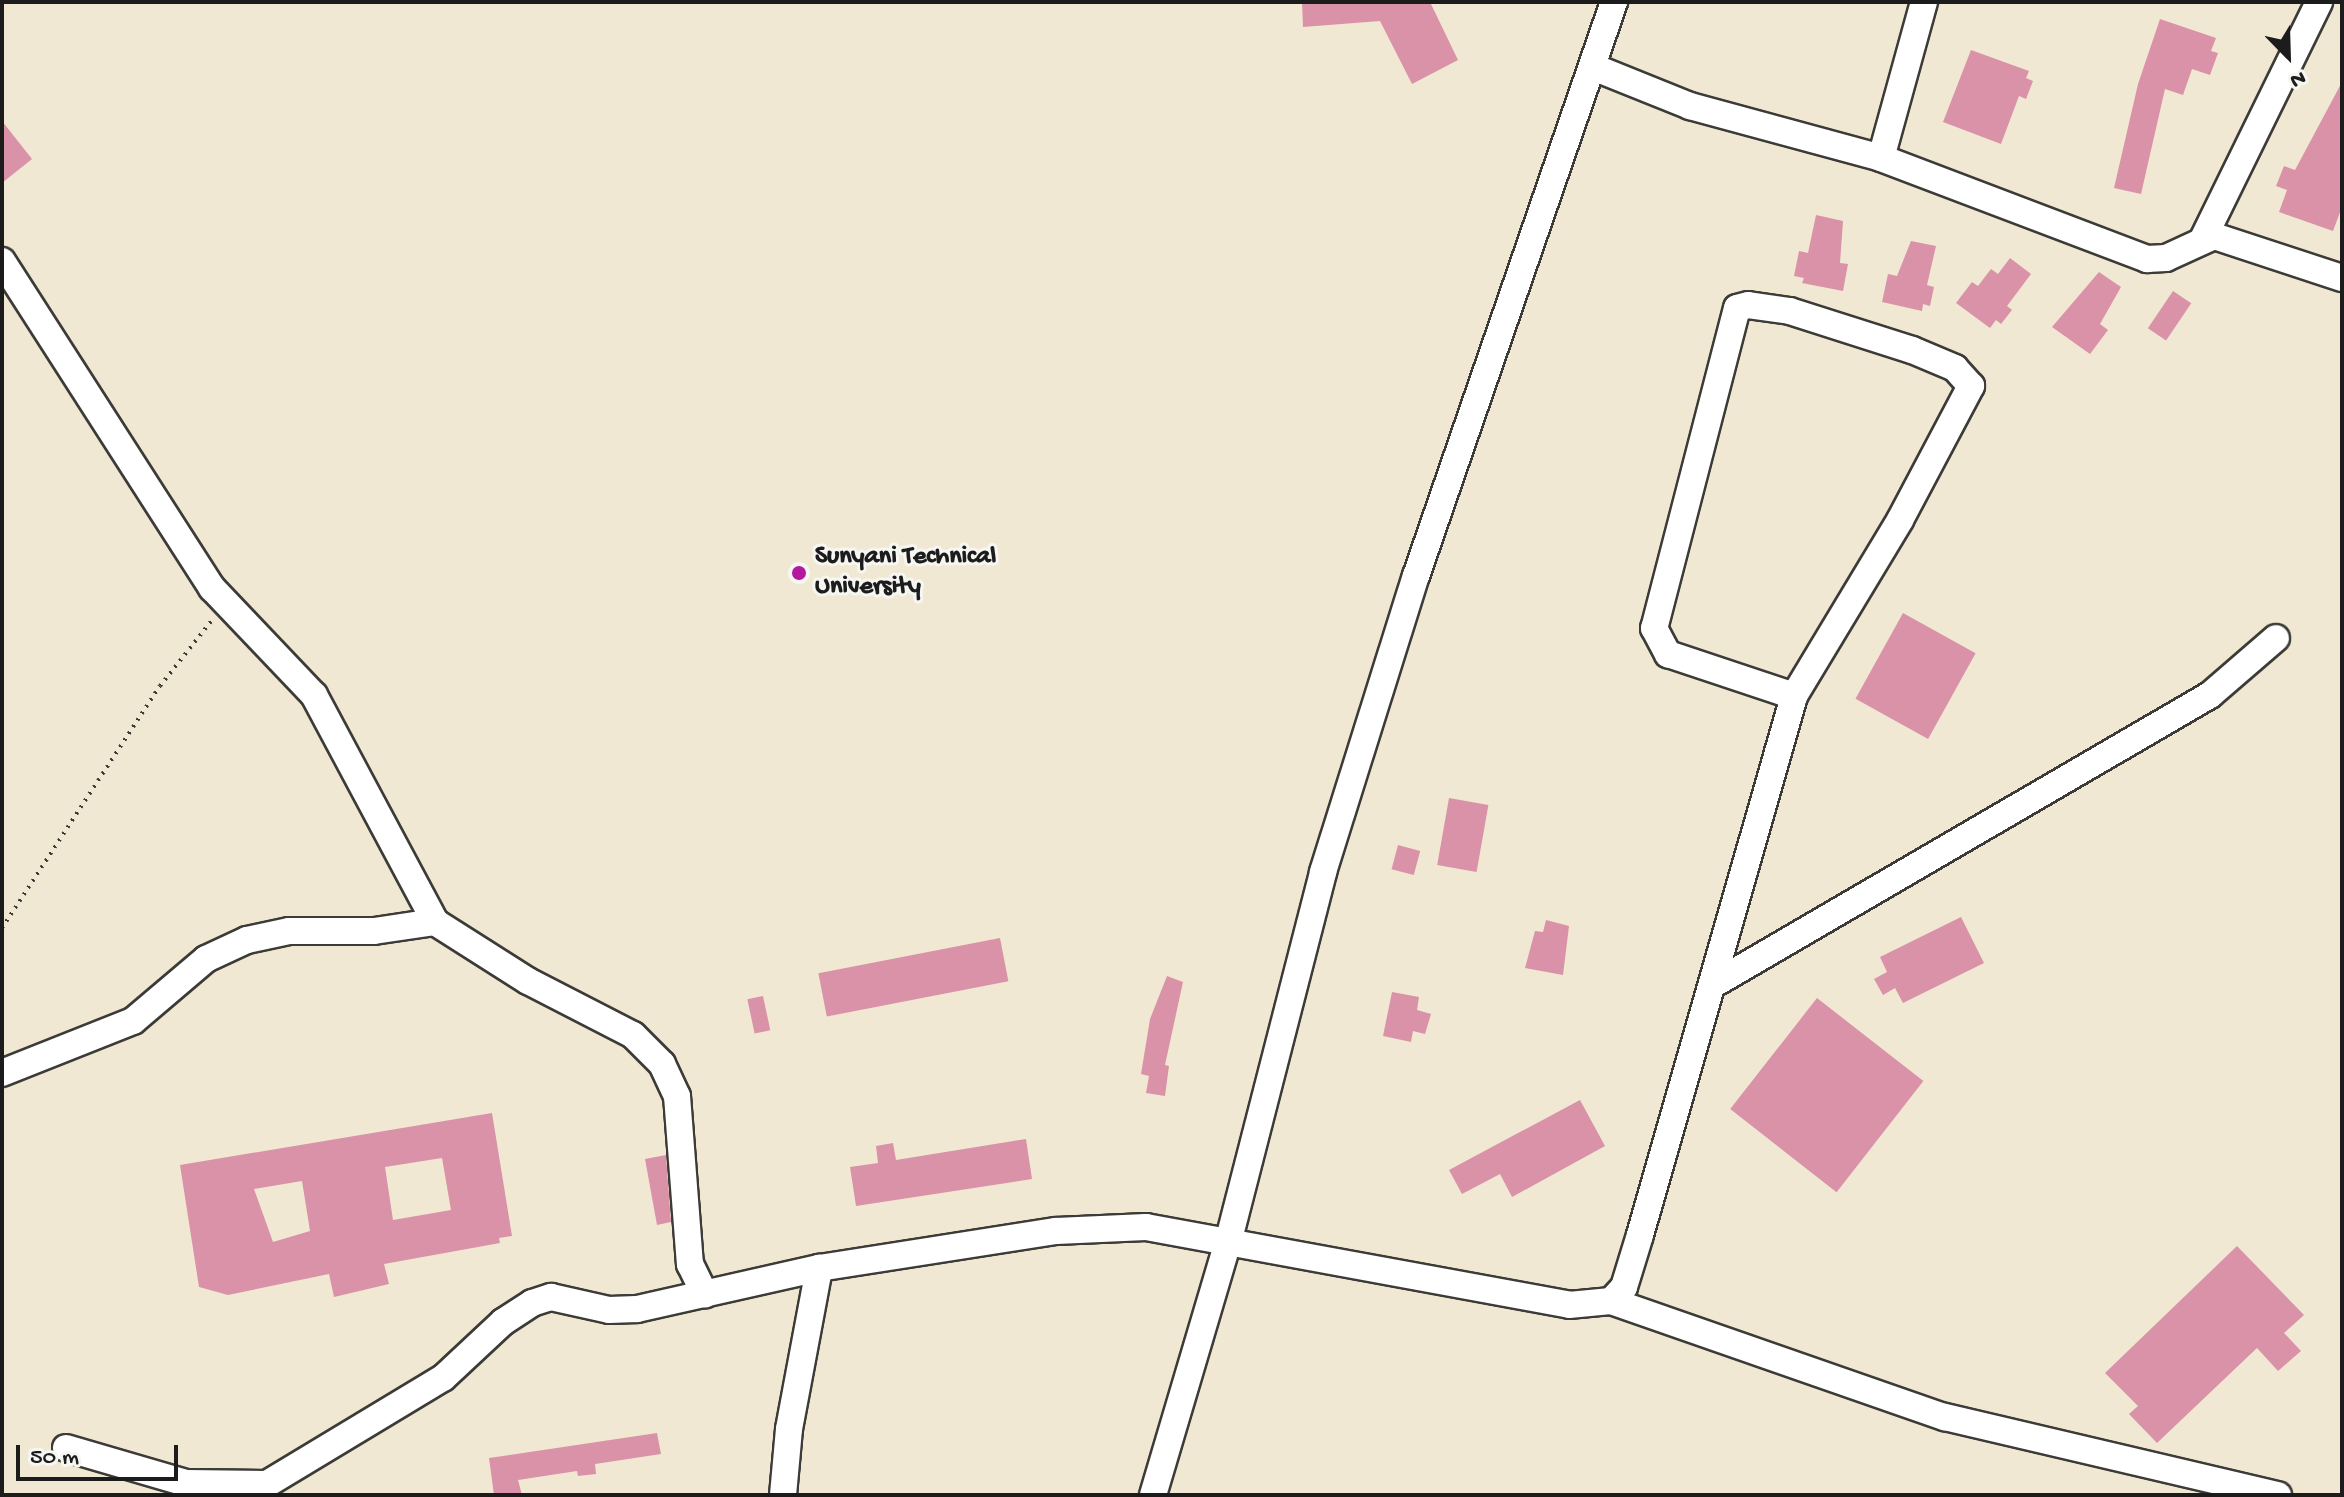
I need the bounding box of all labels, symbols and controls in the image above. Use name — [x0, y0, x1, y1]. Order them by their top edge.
north arrow — [2248, 16, 2328, 96]
text: N — [2286, 63, 2309, 93]
place label: Sunyani Technical University — [815, 542, 996, 604]
marker: Sunyani Technical University — [790, 564, 808, 582]
scale bar — [20, 1429, 182, 1479]
text: 50 m — [30, 1444, 79, 1473]

